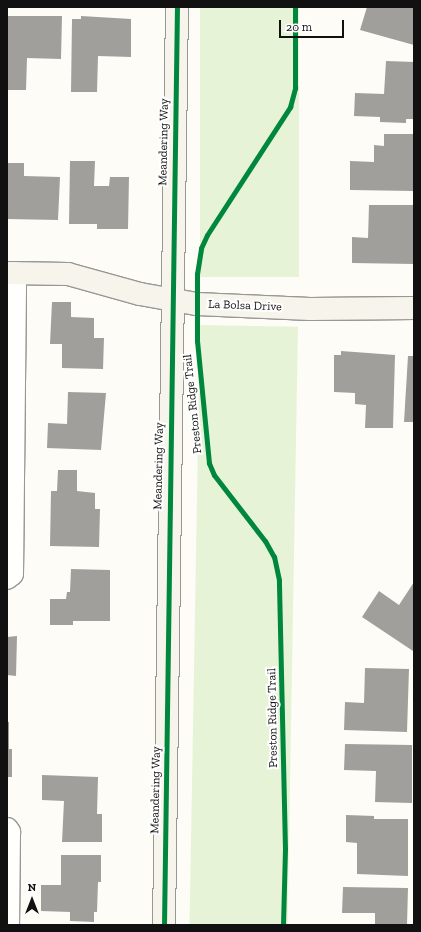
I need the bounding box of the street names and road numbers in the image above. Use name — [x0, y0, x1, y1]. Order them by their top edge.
street label: Meandering Way — [156, 98, 172, 186]
street label: La Bolsa Drive — [208, 298, 282, 314]
street label: Preston Ridge Trail — [181, 354, 205, 454]
street label: Meandering Way — [151, 422, 167, 510]
street label: Preston Ridge Trail — [265, 668, 281, 768]
street label: Meandering Way — [148, 746, 164, 834]

